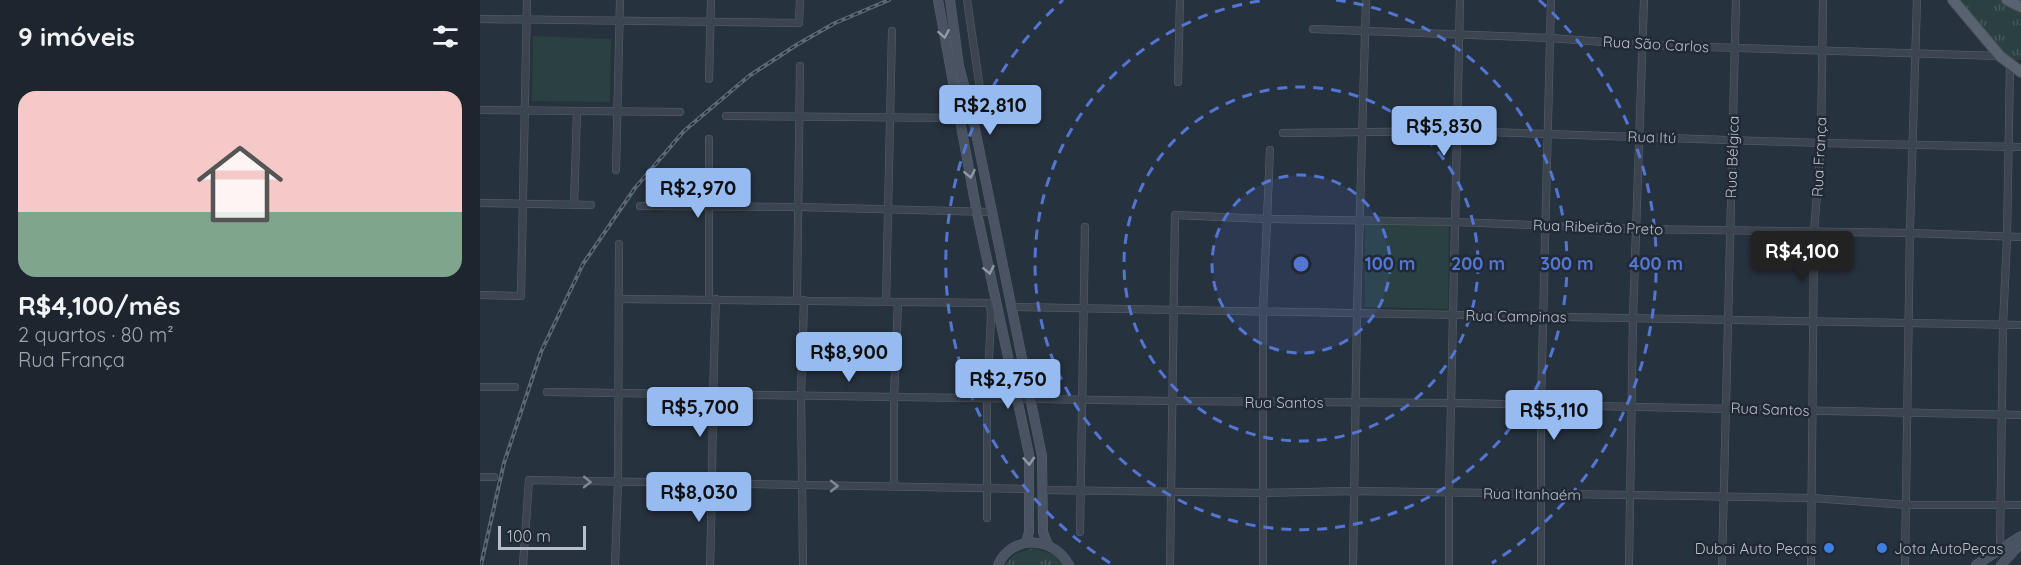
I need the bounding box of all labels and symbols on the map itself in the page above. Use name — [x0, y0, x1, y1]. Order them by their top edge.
one-way arrow — [937, 28, 950, 38]
street label: Rua São Carlos — [1602, 32, 1710, 56]
pin: R$2,810 — [935, 85, 1045, 136]
pin: R$5,830 — [1389, 106, 1499, 157]
street label: Rua Bélgica — [1721, 115, 1743, 199]
street label: Rua França — [1807, 116, 1831, 198]
street label: Rua Itú — [1627, 127, 1677, 147]
pin: R$2,970 — [643, 168, 753, 219]
one-way arrow — [963, 169, 976, 179]
street label: Rua Ribeirão Preto — [1532, 215, 1664, 239]
pin: R$4,100 — [1747, 231, 1857, 282]
text: 100 m — [1365, 252, 1415, 275]
text: 200 m — [1451, 252, 1505, 275]
text: 300 m — [1540, 252, 1594, 275]
text: 400 m — [1629, 252, 1683, 275]
centre of rings — [1291, 254, 1311, 274]
one-way arrow — [982, 265, 995, 275]
street label: Rua Campinas — [1465, 306, 1567, 326]
pin: R$8,900 — [794, 332, 904, 383]
pin: R$2,750 — [953, 359, 1063, 410]
pin: R$5,700 — [645, 387, 755, 438]
pin: R$5,110 — [1499, 390, 1609, 441]
street label: Rua Santos — [1245, 393, 1323, 412]
street label: Rua Santos — [1730, 398, 1810, 420]
one-way arrow — [1022, 456, 1035, 465]
pin: R$8,030 — [644, 472, 754, 523]
one-way arrow — [583, 475, 592, 488]
one-way arrow — [830, 480, 839, 492]
street label: Rua Itanhaém — [1483, 484, 1581, 504]
scale bar — [498, 523, 586, 550]
place label: Dubai Auto Peças — [1695, 539, 1817, 558]
place label: Jota AutoPeças — [1894, 539, 2003, 558]
marker: Dubai Auto Peças — [1822, 541, 1836, 555]
marker: Jota AutoPeças — [1875, 541, 1889, 555]

